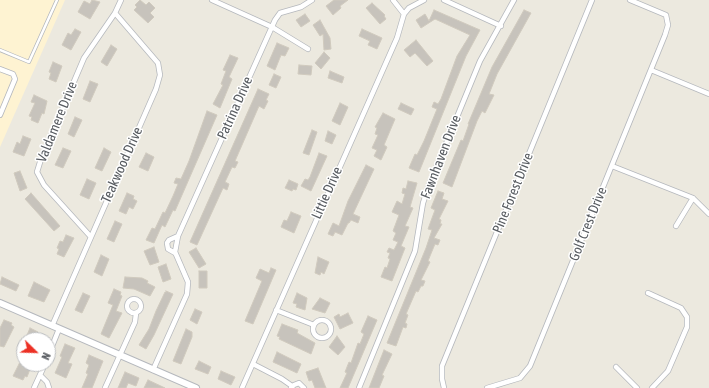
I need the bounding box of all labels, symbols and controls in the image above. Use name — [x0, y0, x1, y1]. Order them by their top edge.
street label: Patrina Drive — [214, 74, 256, 142]
street label: Valdamere Drive — [33, 79, 81, 165]
street label: Fawnhaven Drive — [417, 113, 465, 201]
street label: Teakwood Drive — [98, 124, 146, 206]
street label: Pine Forest Drive — [489, 150, 537, 236]
street label: Littie Drive — [308, 164, 346, 222]
street label: Golf Crest Drive — [566, 185, 610, 263]
north arrow — [16, 332, 56, 372]
text: N — [39, 351, 53, 362]

